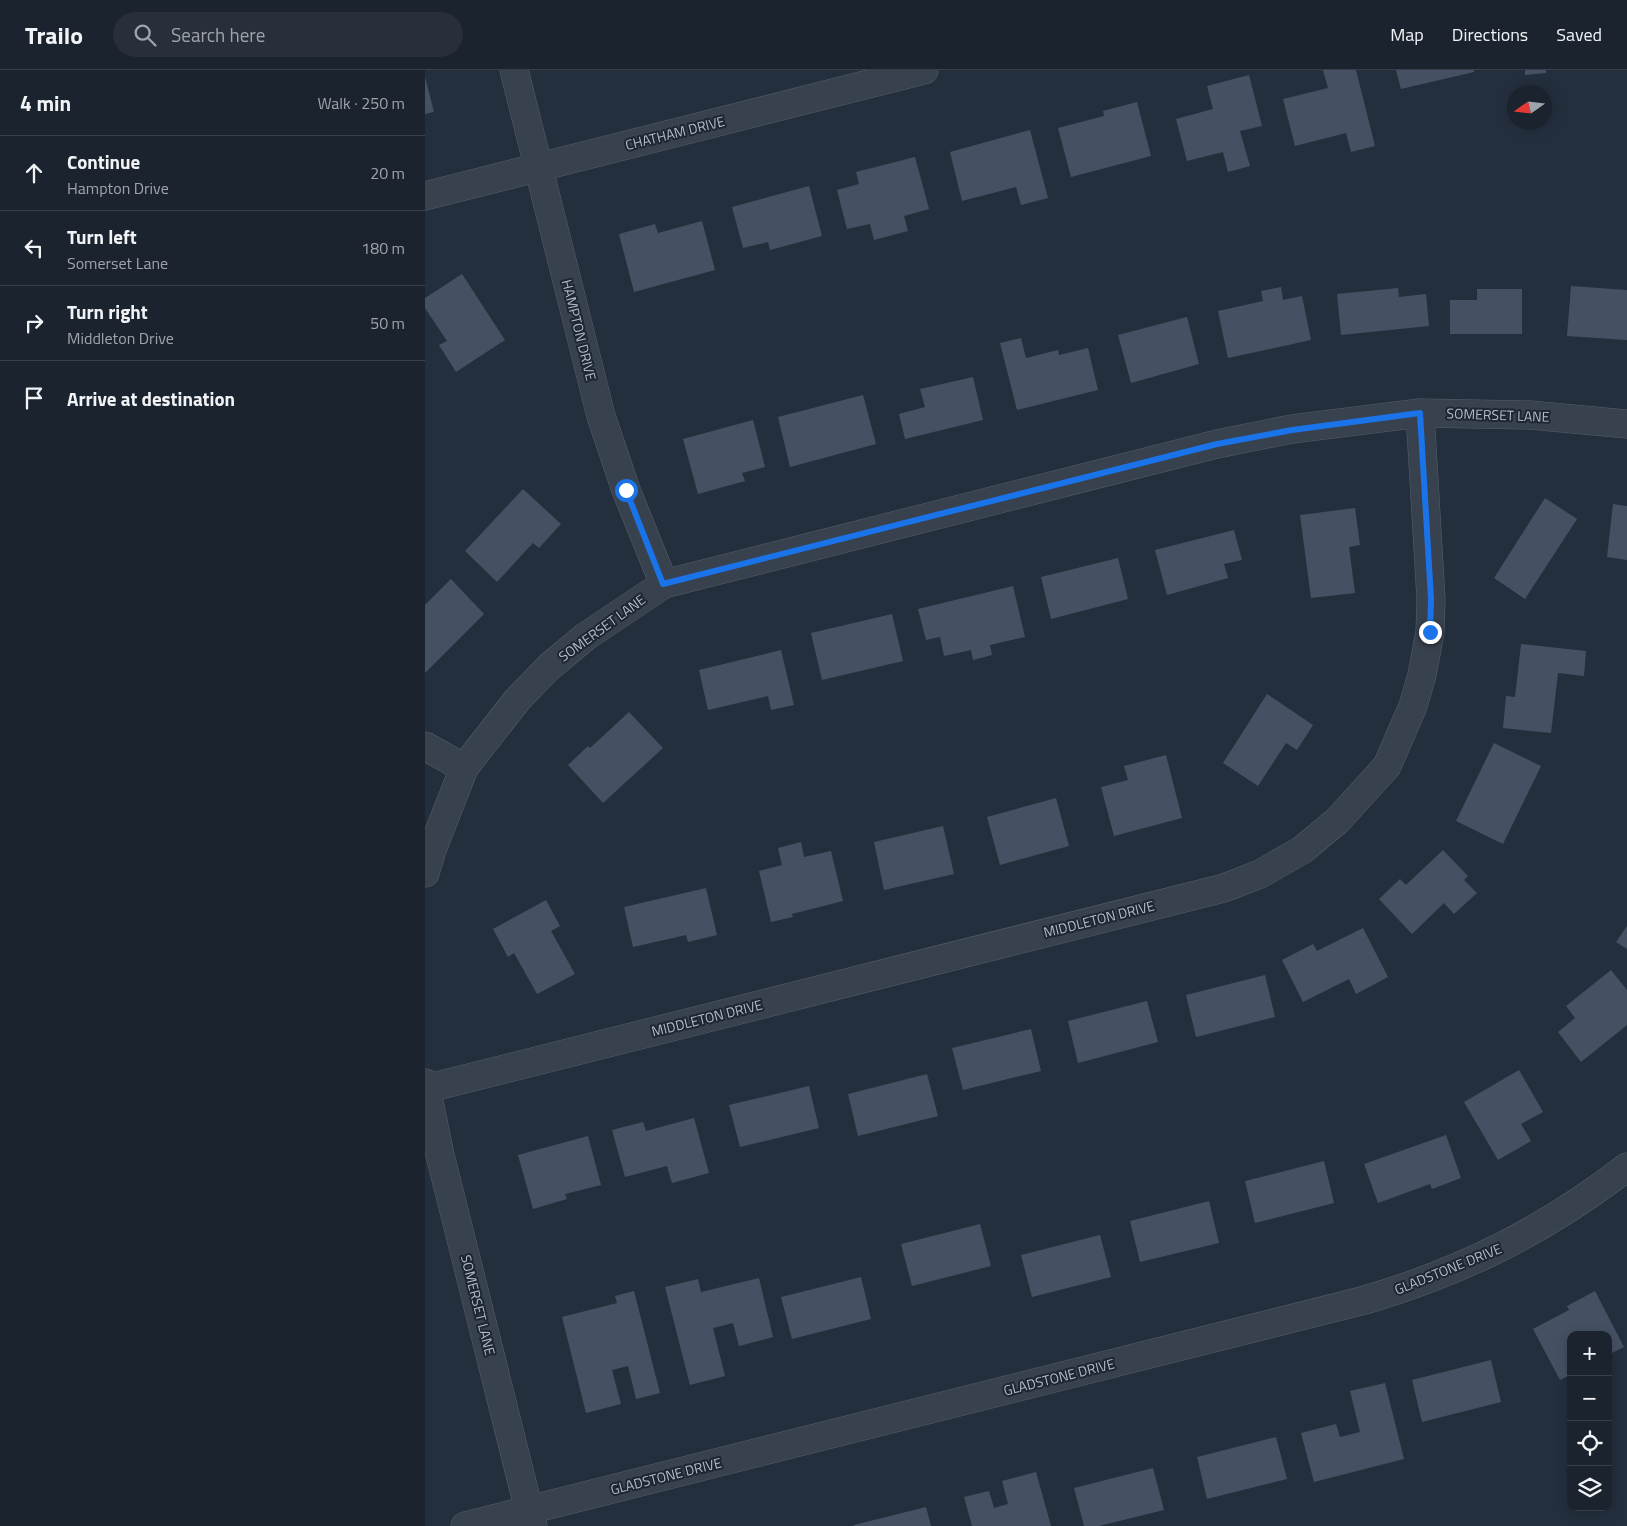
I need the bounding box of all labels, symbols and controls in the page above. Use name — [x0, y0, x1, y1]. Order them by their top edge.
search box — [113, 12, 463, 57]
text: Trailo — [25, 17, 83, 53]
text: Search here — [171, 20, 265, 49]
icon: search — [131, 21, 159, 49]
text: Map — [1390, 21, 1424, 48]
text: Directions — [1452, 21, 1528, 48]
text: Saved — [1556, 21, 1602, 48]
north arrow — [1507, 85, 1552, 130]
text: 4 min — [20, 87, 71, 119]
text: Walk · 250 m — [317, 91, 405, 115]
street label: CHATHAM DRIVE — [623, 110, 727, 155]
text: Continue — [67, 147, 140, 176]
icon: ahead — [20, 159, 48, 187]
text: 20 m — [370, 161, 405, 185]
text: Hampton Drive — [67, 176, 169, 200]
text: Turn left — [67, 222, 137, 251]
icon: left — [20, 234, 48, 262]
text: 180 m — [361, 236, 405, 260]
text: Somerset Lane — [67, 251, 168, 275]
street label: HAMPTON DRIVE — [557, 277, 602, 383]
text: Turn right — [67, 297, 148, 326]
icon: right — [20, 309, 48, 337]
text: 50 m — [370, 311, 405, 335]
text: Middleton Drive — [67, 326, 174, 350]
icon: arrive — [20, 384, 48, 412]
text: Arrive at destination — [67, 384, 235, 413]
street label: SOMERSET LANE — [1446, 402, 1550, 427]
route start — [615, 479, 638, 502]
street label: SOMERSET LANE — [554, 589, 650, 666]
route end — [1419, 621, 1442, 644]
street label: MIDDLETON DRIVE — [1041, 895, 1157, 942]
street label: MIDDLETON DRIVE — [649, 994, 765, 1041]
street label: GLADSTONE DRIVE — [1391, 1237, 1505, 1300]
street label: SOMERSET LANE — [456, 1252, 501, 1358]
map controls — [1567, 1331, 1612, 1511]
button: + — [1567, 1331, 1612, 1376]
street label: GLADSTONE DRIVE — [1001, 1352, 1117, 1400]
button: − — [1567, 1376, 1612, 1421]
button: locate — [1567, 1421, 1612, 1466]
street label: GLADSTONE DRIVE — [608, 1451, 724, 1499]
button: layers — [1567, 1466, 1612, 1511]

